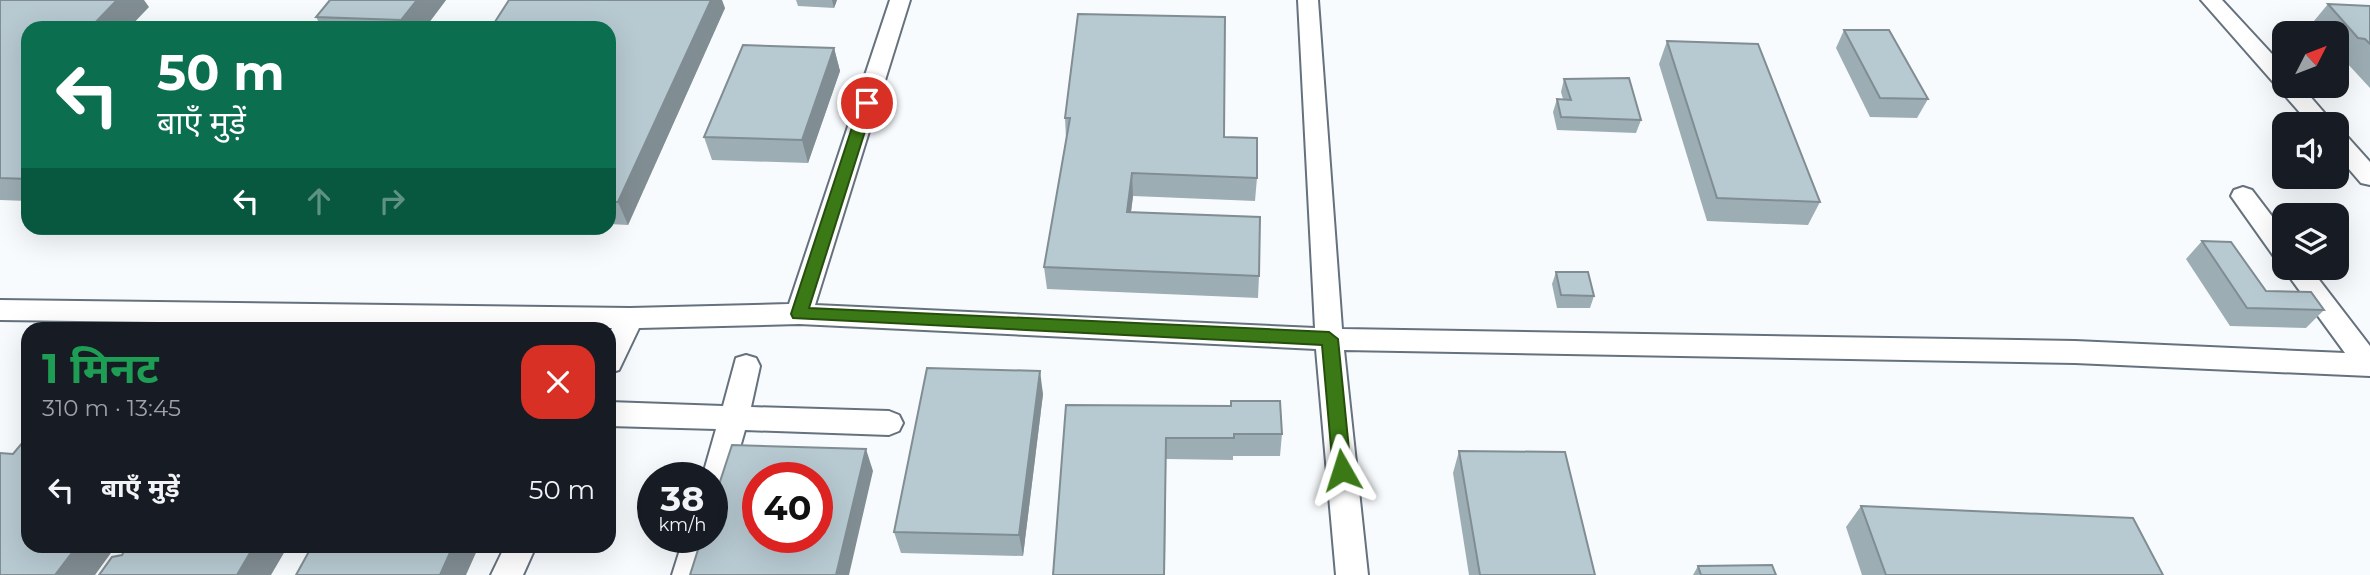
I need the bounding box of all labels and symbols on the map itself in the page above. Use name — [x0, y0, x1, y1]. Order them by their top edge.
north arrow — [2272, 21, 2348, 98]
pin — [837, 73, 897, 133]
position arrow — [1305, 433, 1379, 507]
speed limit sign: 40 — [742, 462, 833, 553]

